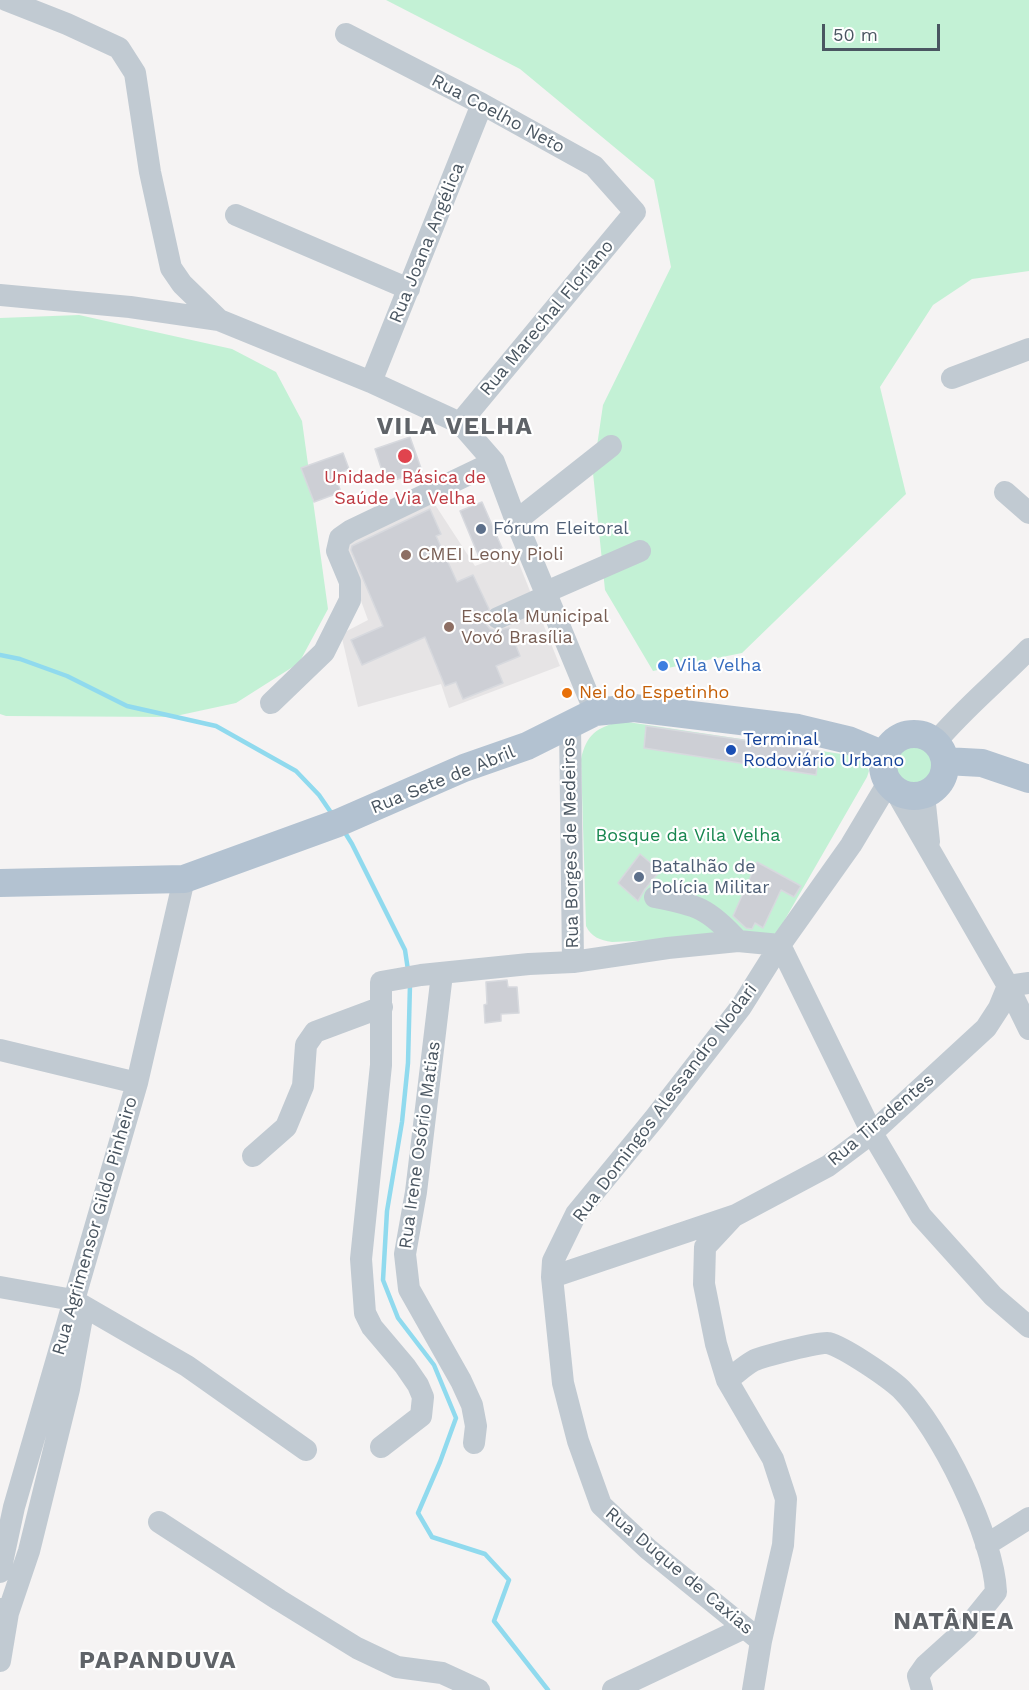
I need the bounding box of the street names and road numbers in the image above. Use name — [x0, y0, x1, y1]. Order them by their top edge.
street label: Rua Coelho Neto — [428, 70, 568, 158]
street label: Rua Joana Angélica — [385, 160, 469, 326]
street label: Rua Marechal Floriano — [476, 236, 618, 400]
street label: Rua Borges de Medeiros — [558, 737, 584, 949]
street label: Rua Sete de Abril — [368, 741, 518, 819]
street label: Rua Domingos Alessandro Nodari — [568, 980, 762, 1226]
street label: Rua Irene Osório Matias — [395, 1040, 445, 1250]
street label: Rua Tiradentes — [824, 1069, 938, 1171]
street label: Rua Agrimensor Gildo Pinheiro — [48, 1094, 142, 1358]
street label: Rua Duque de Caxias — [601, 1503, 757, 1639]

